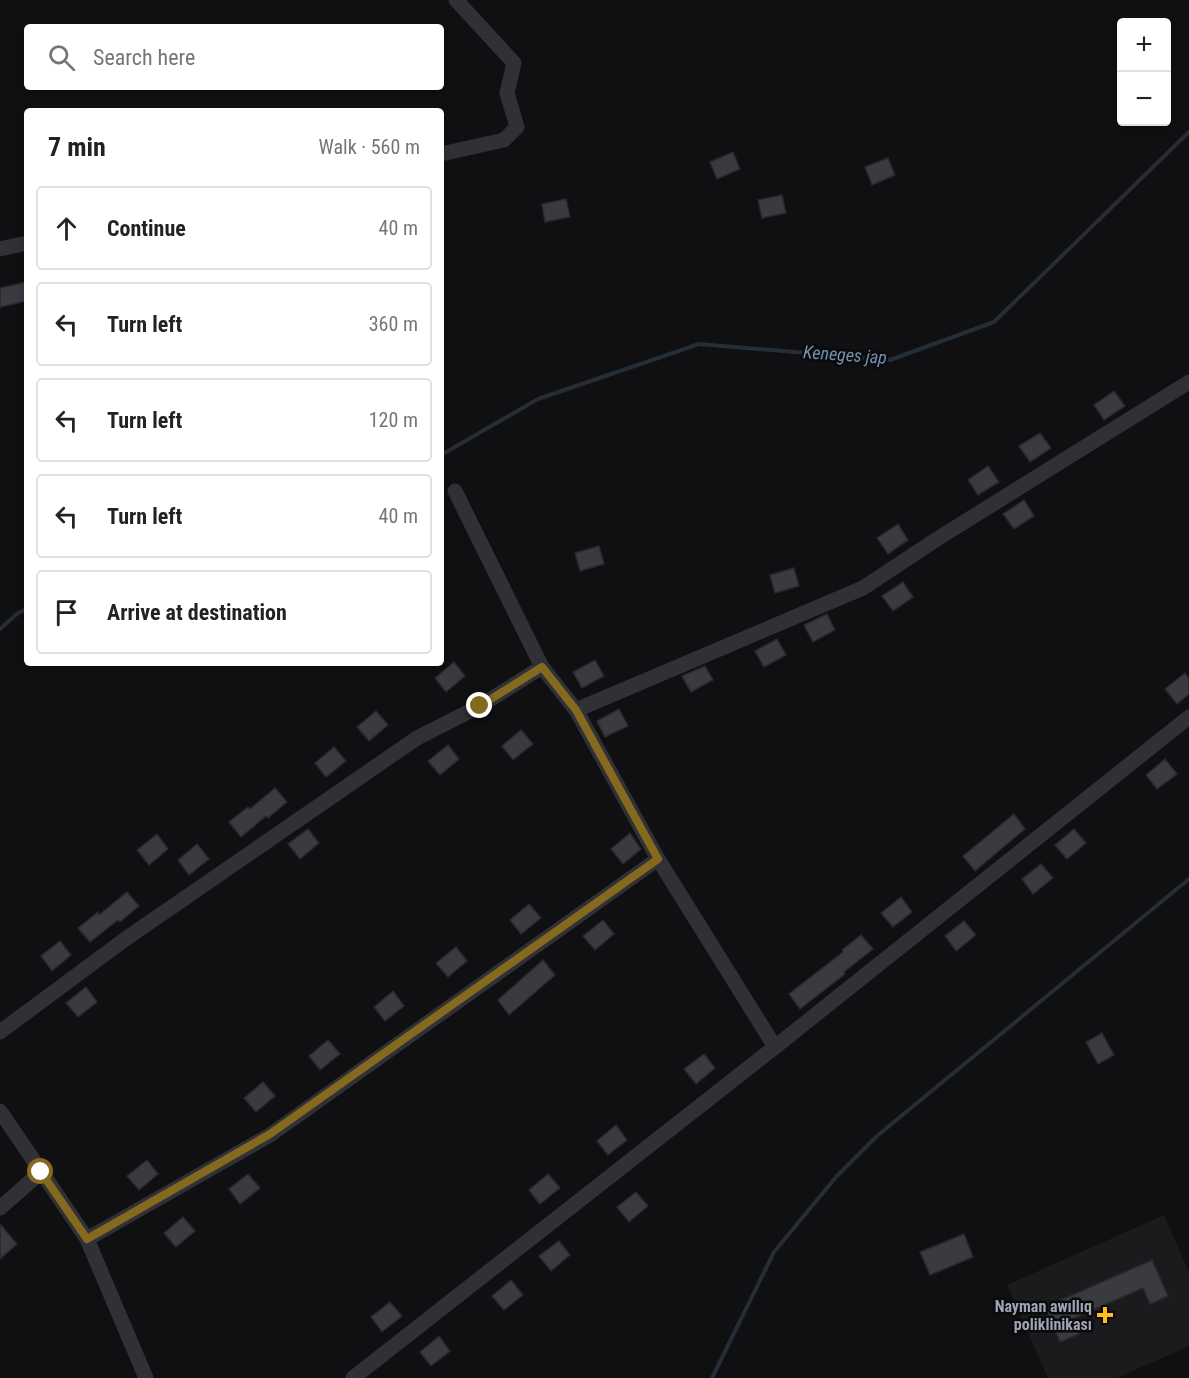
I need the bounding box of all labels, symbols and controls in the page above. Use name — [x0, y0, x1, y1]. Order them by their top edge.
map controls — [1117, 18, 1171, 126]
button: + — [1117, 18, 1171, 72]
search box — [24, 24, 444, 90]
icon: search — [45, 41, 78, 74]
text: Search here — [93, 45, 195, 70]
button: − — [1117, 72, 1171, 126]
text: 7 min — [48, 132, 106, 162]
text: Walk · 560 m — [319, 135, 420, 159]
icon: ahead — [50, 212, 83, 245]
text: Continue — [107, 216, 186, 241]
text: 40 m — [379, 216, 418, 240]
icon: left — [50, 308, 83, 341]
text: Turn left — [107, 312, 182, 337]
text: 360 m — [369, 312, 418, 336]
water label: Keneges jap — [802, 341, 888, 368]
icon: left — [50, 404, 83, 437]
text: Turn left — [107, 408, 182, 433]
text: 120 m — [369, 408, 418, 432]
icon: left — [50, 500, 83, 533]
text: Turn left — [107, 504, 182, 529]
text: 40 m — [379, 504, 418, 528]
icon: arrive — [50, 596, 83, 629]
text: Arrive at destination — [107, 600, 287, 625]
route end — [466, 692, 492, 718]
route start — [27, 1158, 53, 1184]
place label: Nayman awıllıq poliklinikası — [995, 1297, 1092, 1334]
marker: Nayman awıllıq poliklinikası — [1096, 1306, 1114, 1324]

